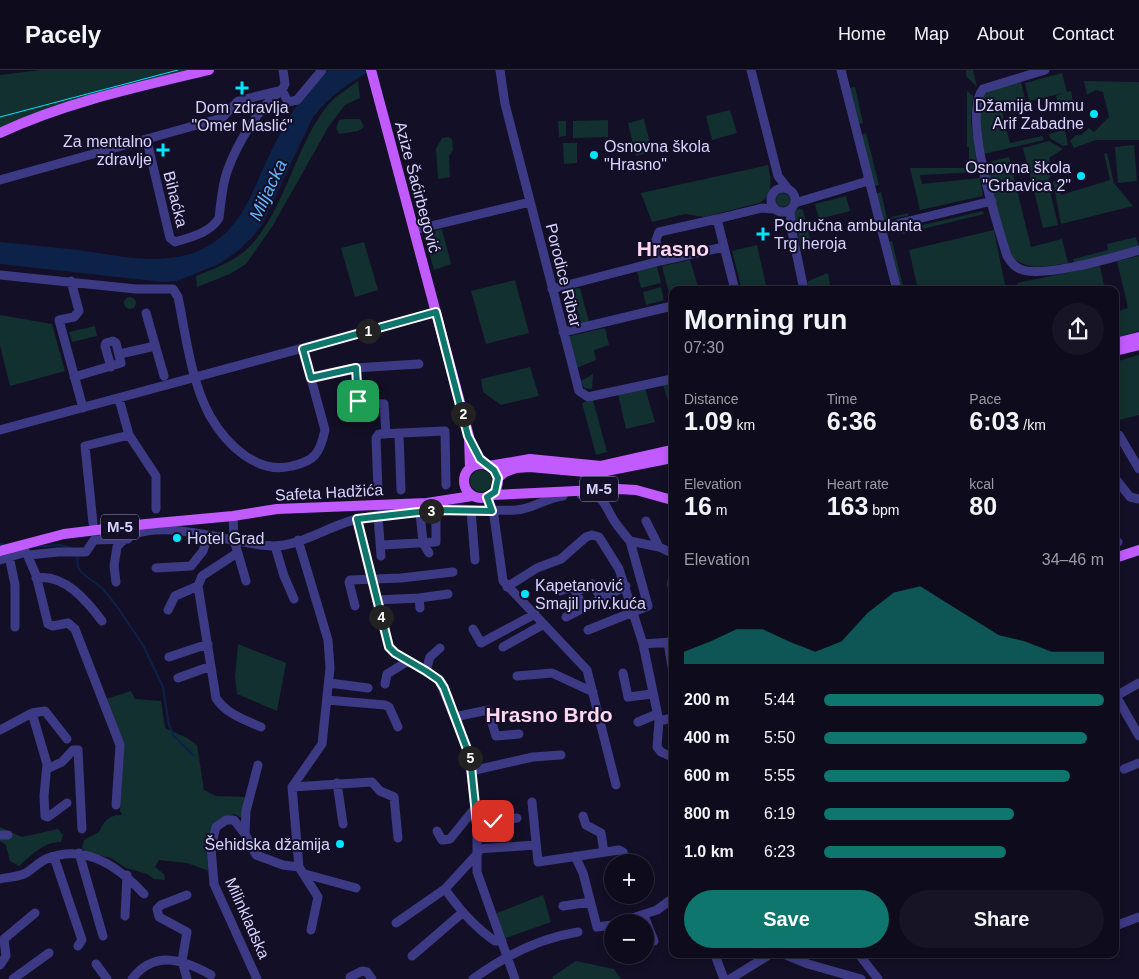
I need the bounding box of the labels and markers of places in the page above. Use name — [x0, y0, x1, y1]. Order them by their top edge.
marker: Dom zdravlja "Omer Maslić" — [235, 81, 249, 95]
place label: Džamija Ummu Arif Zabadne — [975, 97, 1084, 132]
place label: Dom zdravlja "Omer Maslić" — [191, 99, 293, 134]
marker: Džamija Ummu Arif Zabadne — [1088, 108, 1100, 120]
place label: Za mentalno zdravlje — [63, 133, 152, 168]
place label: Osnovna škola "Hrasno" — [604, 138, 710, 173]
marker: Za mentalno zdravlje — [156, 143, 170, 157]
marker: Osnovna škola "Hrasno" — [588, 149, 600, 161]
place label: Osnovna škola "Grbavica 2" — [965, 159, 1071, 194]
marker: Osnovna škola "Grbavica 2" — [1075, 170, 1087, 182]
place label: Područna ambulanta Trg heroja — [774, 217, 922, 252]
marker: Područna ambulanta Trg heroja — [756, 227, 770, 241]
pin: 1 — [356, 318, 380, 344]
pin — [337, 380, 379, 422]
pin: 2 — [450, 402, 476, 426]
pin: 3 — [418, 498, 444, 524]
place label: Hotel Grad — [187, 530, 264, 547]
marker: Hotel Grad — [171, 532, 183, 544]
place label: Kapetanović Smajil priv.kuća — [535, 577, 646, 612]
marker: Kapetanović Smajil priv.kuća — [519, 588, 531, 600]
pin: 4 — [368, 604, 394, 630]
pin: 5 — [458, 746, 482, 770]
pin — [472, 800, 514, 842]
place label: Šehidska džamija — [205, 835, 330, 853]
marker: Šehidska džamija — [334, 838, 346, 850]

